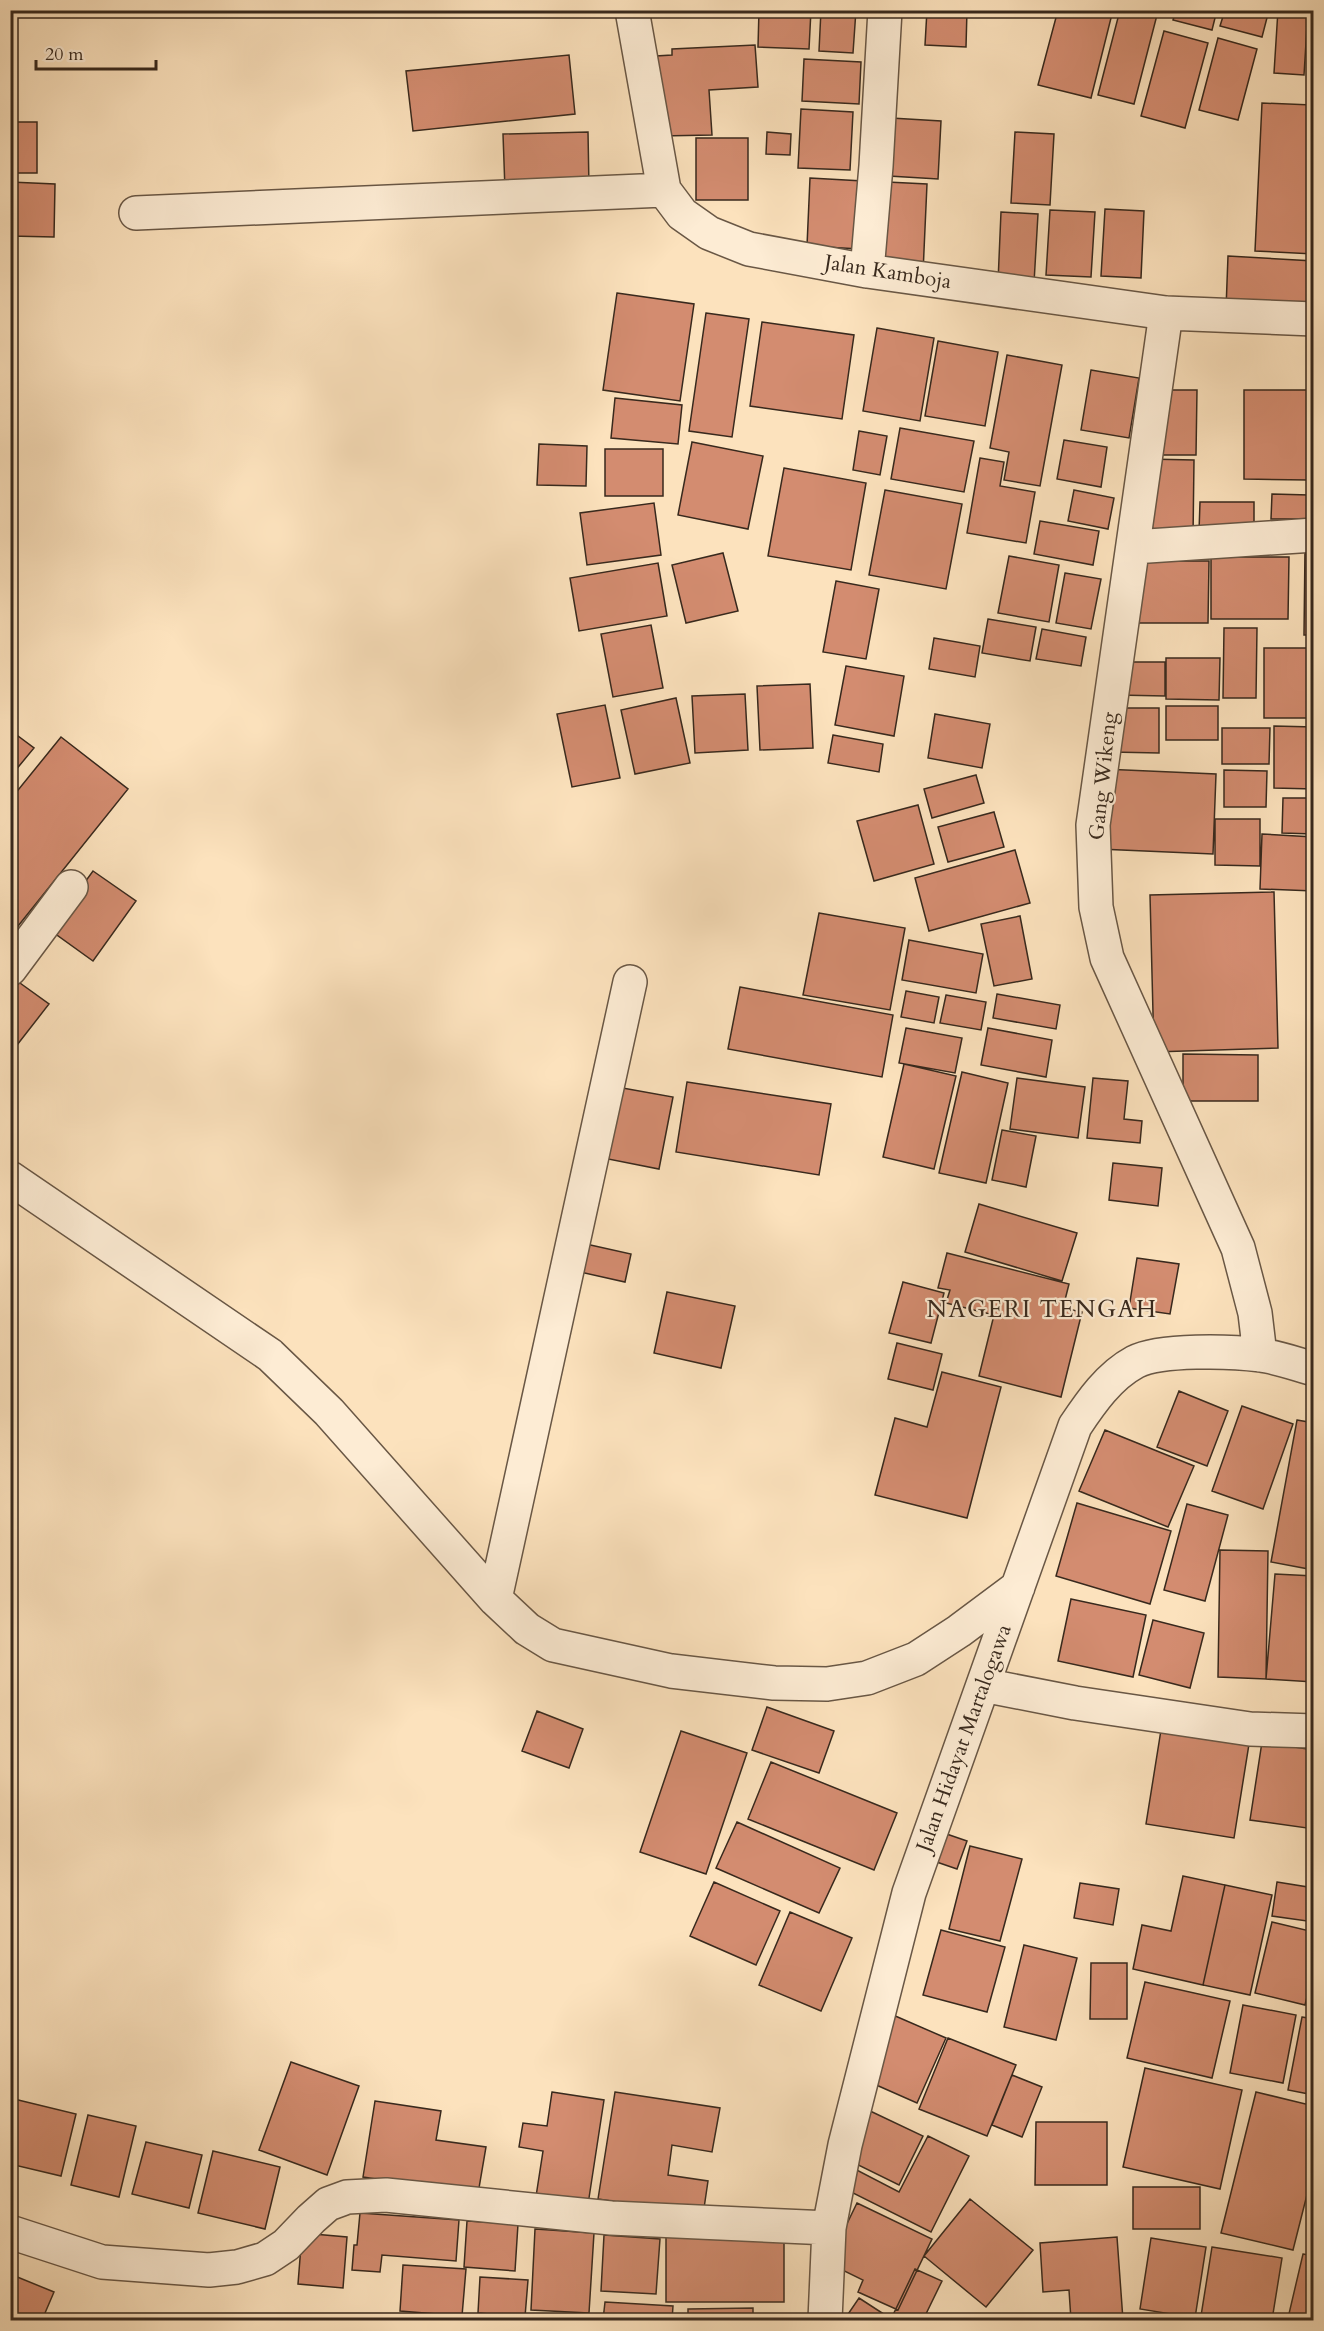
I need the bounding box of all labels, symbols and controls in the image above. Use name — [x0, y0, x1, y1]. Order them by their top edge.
scale bar — [36, 33, 156, 71]
text: 20 m — [45, 42, 84, 67]
street label: Jalan Kamboja — [819, 247, 954, 296]
street label: Gang Wikeng — [1082, 710, 1124, 841]
district label: NAGERI TENGAH — [926, 1293, 1158, 1326]
street label: Jalan Hidayat Martalogawa — [908, 1620, 1019, 1859]

